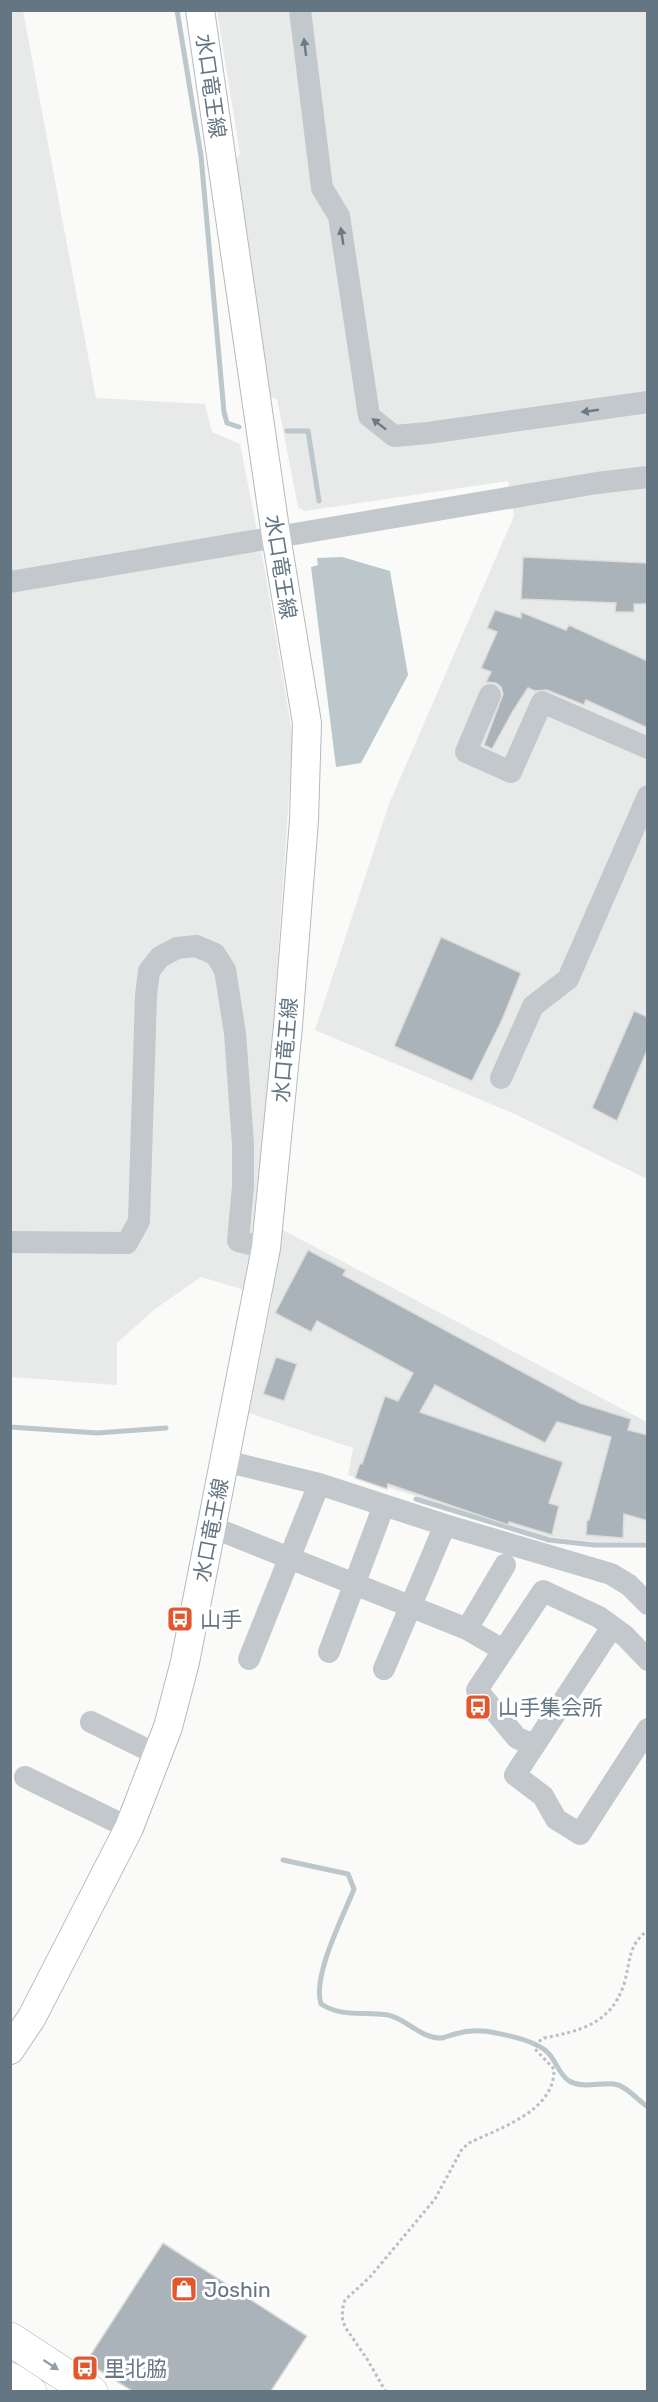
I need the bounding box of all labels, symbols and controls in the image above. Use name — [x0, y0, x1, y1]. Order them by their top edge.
street label: 水口竜王線 — [191, 32, 231, 140]
one-way arrow — [300, 37, 310, 56]
one-way arrow — [337, 226, 346, 245]
one-way arrow — [580, 406, 599, 416]
one-way arrow — [372, 418, 387, 430]
street label: 水口竜王線 — [260, 513, 302, 621]
street label: 水口竜王線 — [268, 997, 302, 1103]
street label: 水口竜王線 — [189, 1476, 233, 1584]
bus stop icon: 山手 — [165, 1604, 195, 1634]
place label: 山手 — [200, 1607, 242, 1632]
bus stop icon: 山手集会所 — [463, 1692, 493, 1722]
place label: 山手集会所 — [498, 1695, 603, 1720]
shop icon: Joshin — [169, 2274, 199, 2304]
place label: Joshin — [204, 2277, 271, 2302]
bus stop icon: 里北脇 — [70, 2353, 100, 2383]
place label: 里北脇 — [104, 2356, 167, 2381]
one-way arrow — [43, 2360, 59, 2371]

